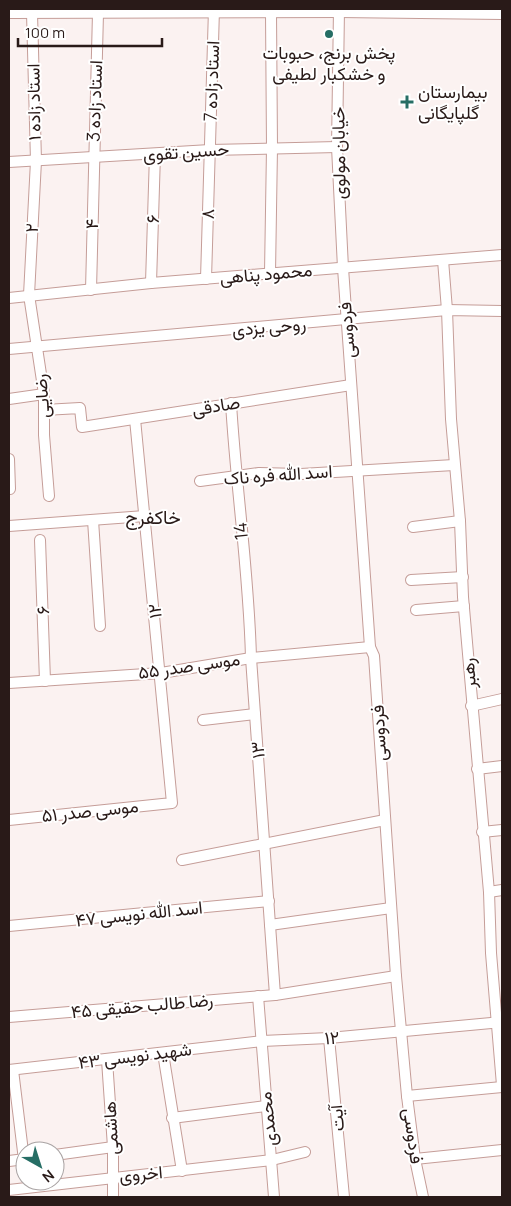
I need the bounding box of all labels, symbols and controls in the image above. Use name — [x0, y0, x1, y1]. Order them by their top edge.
scale bar — [18, 15, 161, 47]
text: 100 m — [25, 22, 65, 43]
marker: پخش برنج، حبوبات و خشکبار لطیفی — [323, 28, 335, 40]
street label: استاد زاده 7 — [198, 40, 224, 122]
place label: پخش برنج، حبوبات و خشکبار لطیفی — [263, 40, 395, 85]
street label: استاد زاده 3 — [81, 60, 107, 142]
street label: استاد زاده ۱ — [20, 63, 46, 141]
place label: بیمارستان گلپایگانی — [418, 79, 488, 125]
marker: بیمارستان گلپایگانی — [400, 95, 414, 109]
street label: خیابان مولوی — [325, 107, 351, 200]
street label: حسین تقوی — [142, 136, 230, 166]
street label: ۸ — [195, 208, 219, 220]
street label: ۶ — [140, 214, 164, 224]
street label: ۴ — [79, 219, 103, 229]
street label: ۲ — [19, 223, 43, 233]
street label: محمود پناهی — [219, 257, 313, 290]
street label: فردوسی — [332, 301, 360, 359]
street label: روحی یزدی — [231, 311, 307, 341]
street label: رضایی — [27, 373, 55, 419]
street label: صادقی — [190, 389, 242, 421]
street label: اسد الله فره ناک — [223, 458, 333, 490]
district label: خاکفرج — [125, 504, 181, 530]
street label: 14 — [227, 521, 253, 541]
street label: ۱۲ — [141, 603, 167, 620]
street label: ۶ — [30, 605, 54, 615]
street label: موسی صدر ۵۵ — [136, 646, 241, 684]
street label: رهبر — [455, 657, 481, 690]
street label: فردوسی — [365, 704, 391, 762]
street label: ۱۳ — [244, 741, 270, 760]
street label: موسی صدر ۵۱ — [40, 793, 140, 827]
street label: ۴۷ اسد الله نویسی — [74, 894, 204, 932]
street label: ۴۵ رضا طالب حقیقی — [70, 987, 214, 1023]
street label: ۱۲ — [324, 1025, 340, 1049]
street label: ۴۳ شهید نویسی — [77, 1036, 193, 1074]
street label: محمدی — [252, 1091, 282, 1147]
street label: هاشمی — [97, 1101, 123, 1155]
street label: آیت — [323, 1102, 349, 1132]
street label: فردوسی — [398, 1106, 430, 1165]
north arrow — [15, 1141, 65, 1191]
street label: اخروی — [118, 1159, 164, 1187]
text: N — [39, 1166, 58, 1187]

